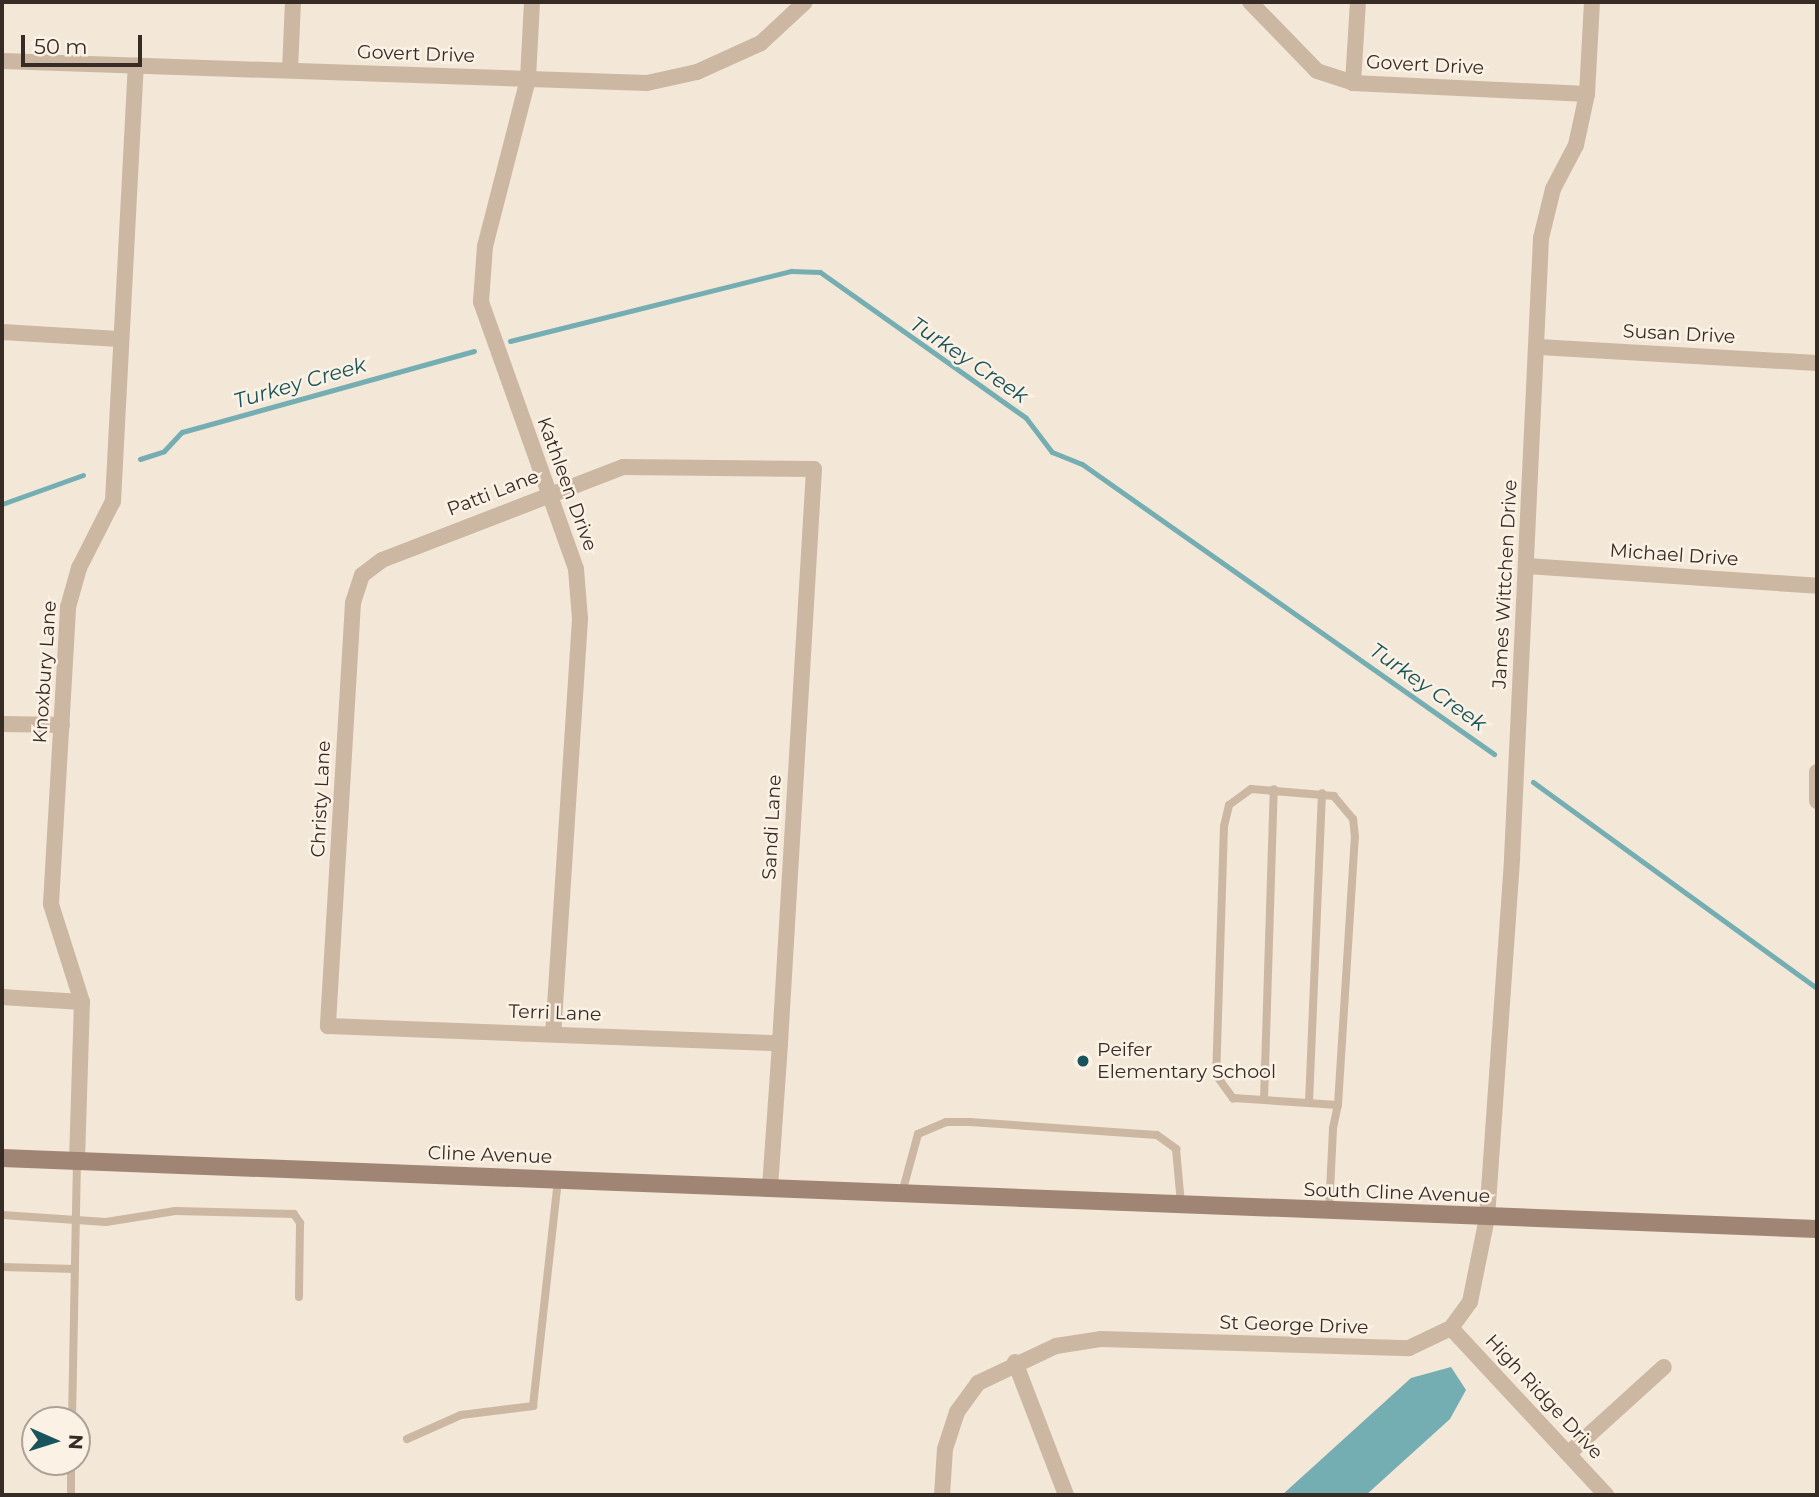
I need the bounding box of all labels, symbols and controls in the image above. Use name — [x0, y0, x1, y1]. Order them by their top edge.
scale bar — [24, 21, 145, 65]
text: 50 m — [34, 34, 88, 59]
street label: Govert Drive — [357, 41, 475, 67]
street label: Govert Drive — [1365, 51, 1485, 79]
water label: Turkey Creek — [905, 311, 1033, 409]
street label: Susan Drive — [1622, 320, 1736, 348]
water label: Turkey Creek — [231, 352, 369, 414]
street label: Kathleen Drive — [532, 414, 602, 554]
street label: Patti Lane — [444, 465, 542, 521]
street label: James Wittchen Drive — [1488, 479, 1522, 689]
street label: Michael Drive — [1609, 539, 1739, 571]
street label: Knoxbury Lane — [29, 600, 61, 744]
water label: Turkey Creek — [1365, 637, 1491, 737]
street label: Christy Lane — [307, 740, 335, 858]
street label: Sandi Lane — [758, 774, 786, 880]
street label: Terri Lane — [508, 1000, 602, 1026]
place label: Peifer Elementary School — [1097, 1039, 1276, 1083]
marker: Peifer Elementary School — [1075, 1053, 1091, 1069]
street label: Cline Avenue — [427, 1141, 553, 1169]
street label: South Cline Avenue — [1303, 1178, 1491, 1208]
street label: St George Drive — [1219, 1311, 1369, 1339]
street label: High Ridge Drive — [1480, 1330, 1608, 1464]
north arrow — [21, 1406, 91, 1476]
text: N — [64, 1434, 87, 1450]

